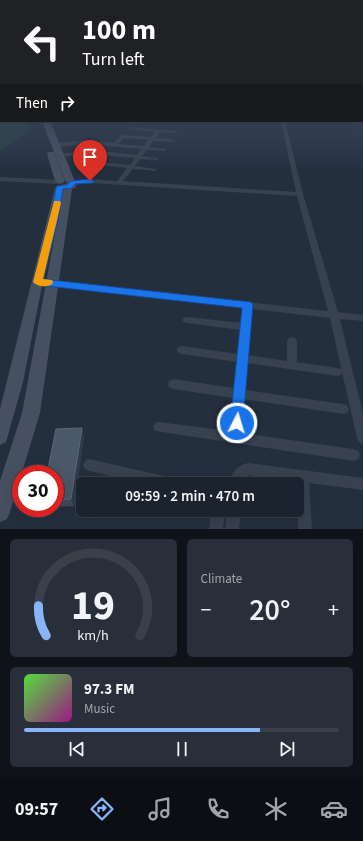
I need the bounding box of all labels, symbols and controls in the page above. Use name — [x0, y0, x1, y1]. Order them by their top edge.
text: 100 m — [82, 10, 156, 50]
icon: left — [16, 16, 68, 68]
text: Turn left — [82, 47, 144, 72]
icon: right — [56, 92, 78, 114]
text: Then — [16, 93, 48, 114]
pin — [73, 140, 107, 181]
icon: arrive — [79, 146, 101, 168]
position arrow — [216, 402, 258, 444]
speed limit sign: 30 — [12, 465, 64, 517]
text: 09:59 · 2 min · 470 m — [125, 486, 255, 507]
text: Climate — [201, 570, 242, 588]
text: 19 — [71, 576, 115, 636]
text: 20° — [249, 589, 290, 632]
text: − — [201, 594, 211, 626]
text: + — [328, 594, 339, 626]
text: km/h — [77, 625, 109, 646]
text: 97.3 FM — [84, 679, 135, 700]
text: Music — [84, 700, 115, 718]
icon: previous — [66, 738, 88, 760]
icon: pause — [171, 738, 193, 760]
icon: next — [276, 738, 298, 760]
icon: directions — [88, 795, 116, 823]
icon: music — [146, 795, 174, 823]
icon: phone — [204, 795, 232, 823]
icon: climate — [262, 795, 290, 823]
icon: car — [320, 795, 348, 823]
text: 09:57 — [15, 797, 58, 822]

